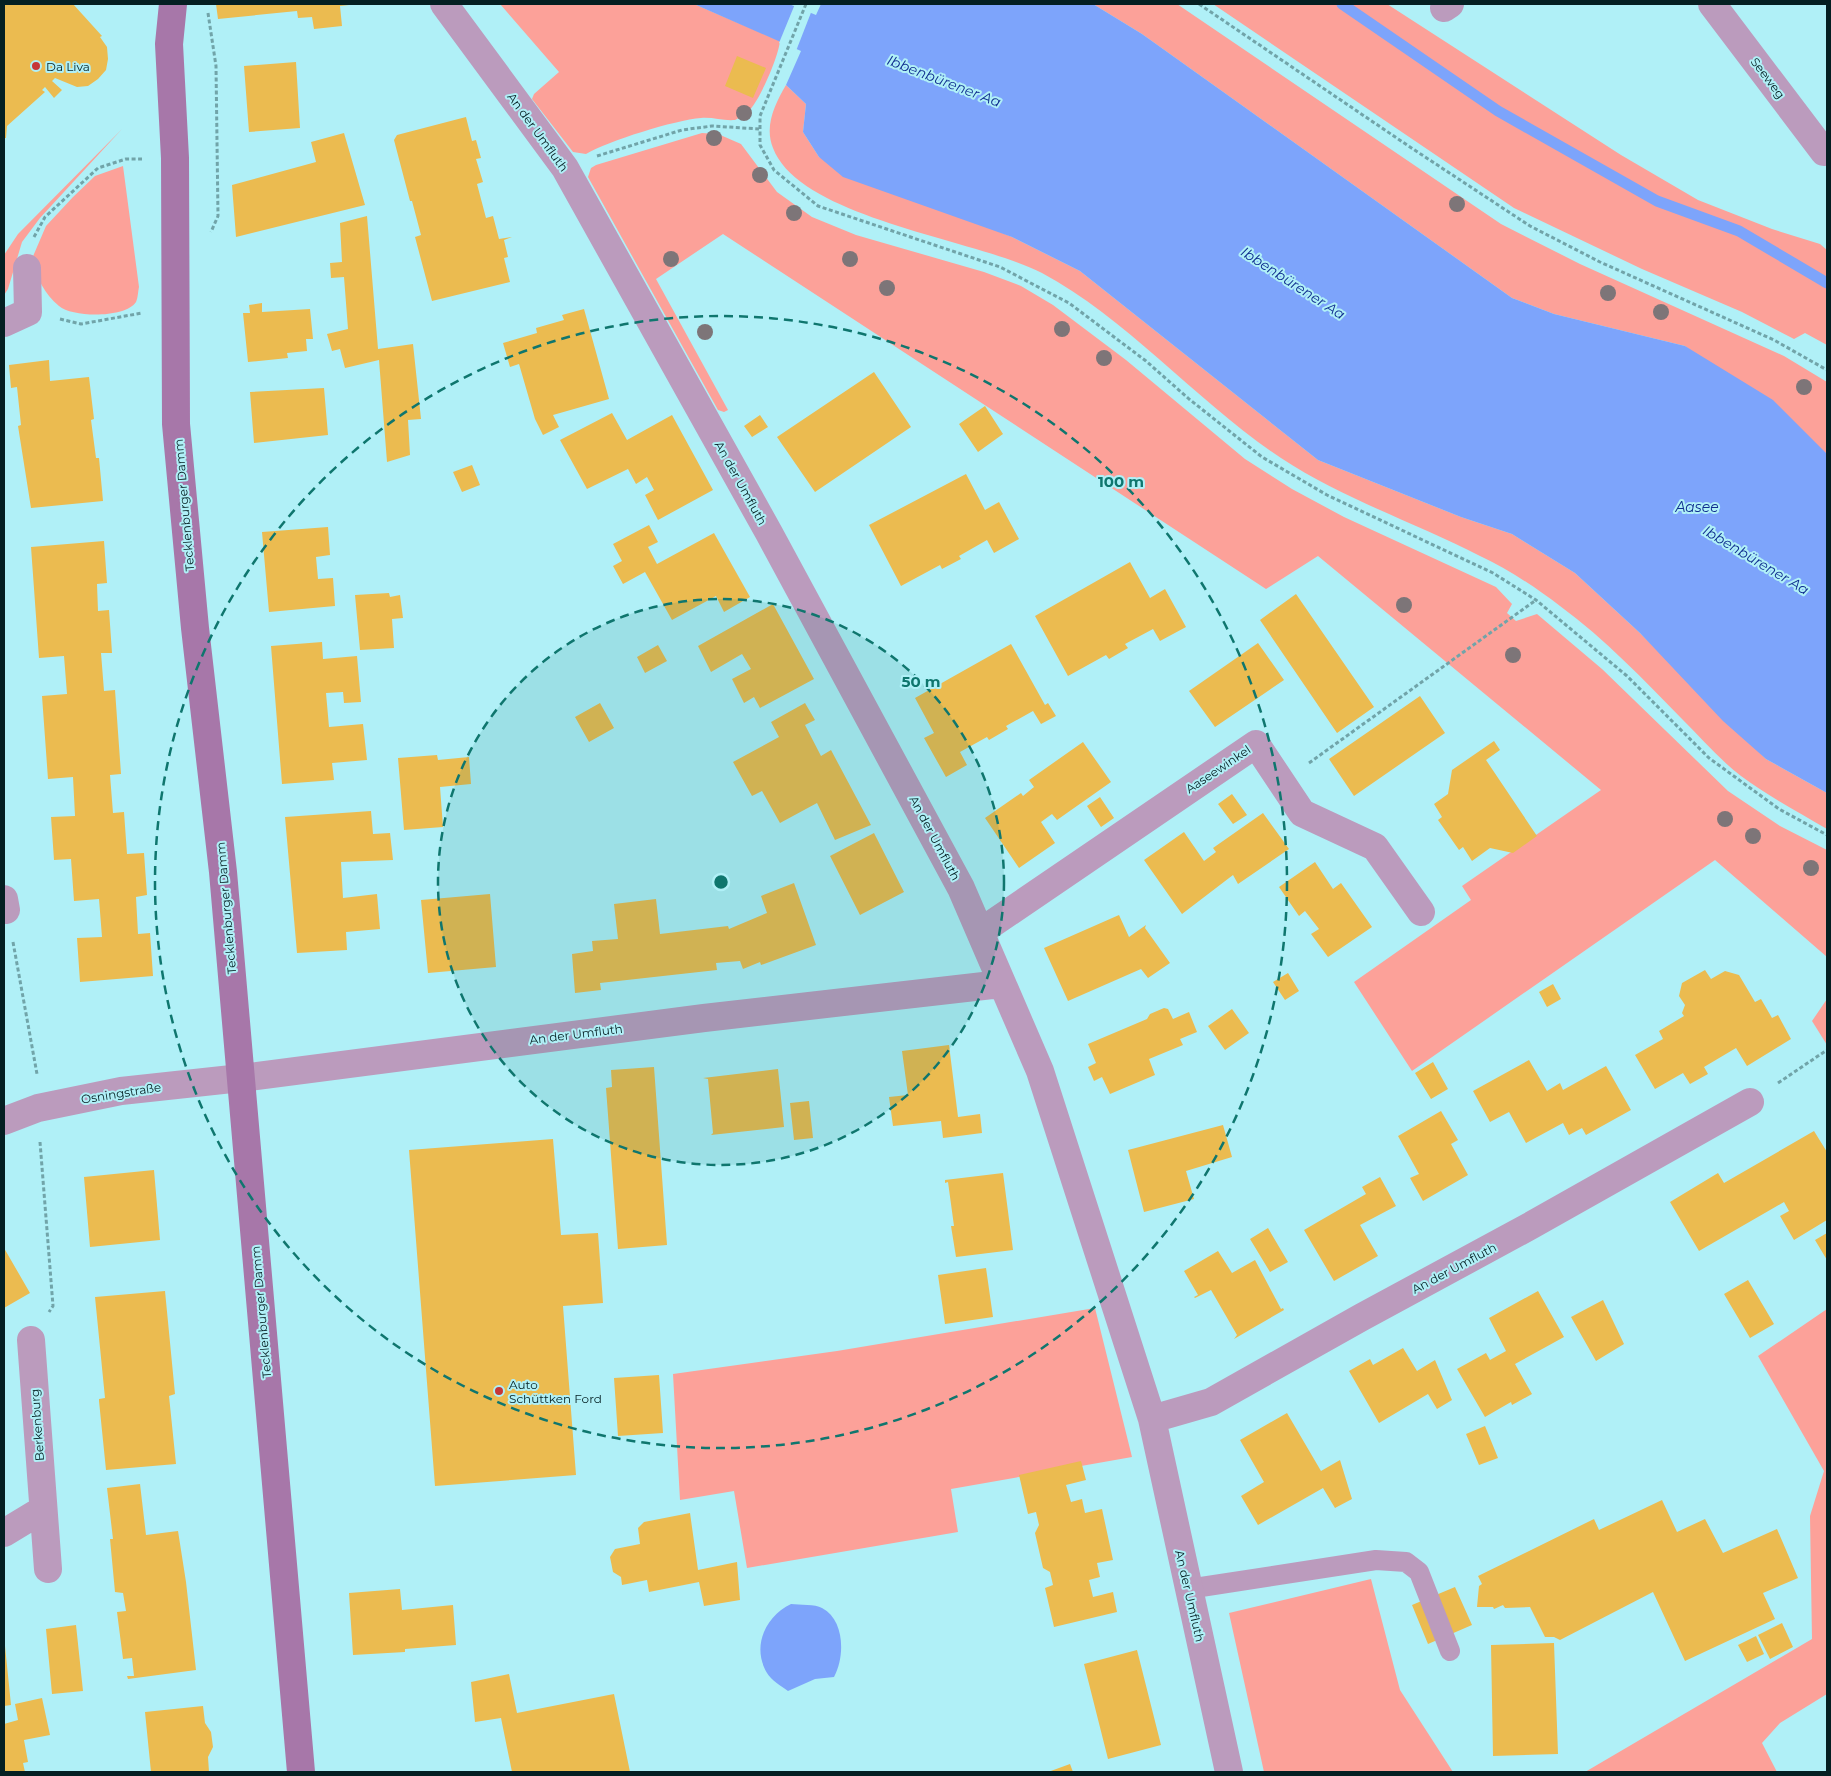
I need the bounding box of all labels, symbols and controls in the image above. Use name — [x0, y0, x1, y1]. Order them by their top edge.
water label: Ibbenbürener Aa — [884, 51, 1004, 111]
street label: Seeweg — [1748, 54, 1788, 102]
place label: Da Liva — [46, 59, 90, 74]
marker: Da Liva — [30, 60, 42, 72]
street label: An der Umfluth — [504, 90, 572, 174]
water label: Ibbenbürener Aa — [1238, 243, 1348, 323]
street label: Tecklenburger Damm — [171, 438, 197, 572]
street label: An der Umfluth — [712, 438, 770, 528]
text: 100 m — [1098, 472, 1144, 491]
water label: Aasee — [1674, 498, 1719, 516]
water label: Ibbenbürener Aa — [1700, 521, 1812, 599]
text: 50 m — [901, 672, 941, 691]
street label: Aaseewinkel — [1183, 742, 1253, 796]
street label: An der Umfluth — [906, 793, 964, 883]
street label: Tecklenburger Damm — [213, 841, 239, 975]
centre of rings — [712, 873, 730, 891]
street label: An der Umfluth — [529, 1021, 623, 1047]
street label: Osningstraße — [80, 1079, 162, 1107]
street label: An der Umfluth — [1409, 1239, 1499, 1297]
street label: Tecklenburger Damm — [248, 1245, 274, 1379]
place label: Auto Schüttken Ford — [509, 1377, 602, 1406]
marker: Auto Schüttken Ford — [493, 1385, 505, 1397]
street label: Berkenburg — [27, 1388, 47, 1462]
street label: An der Umfluth — [1172, 1549, 1208, 1643]

